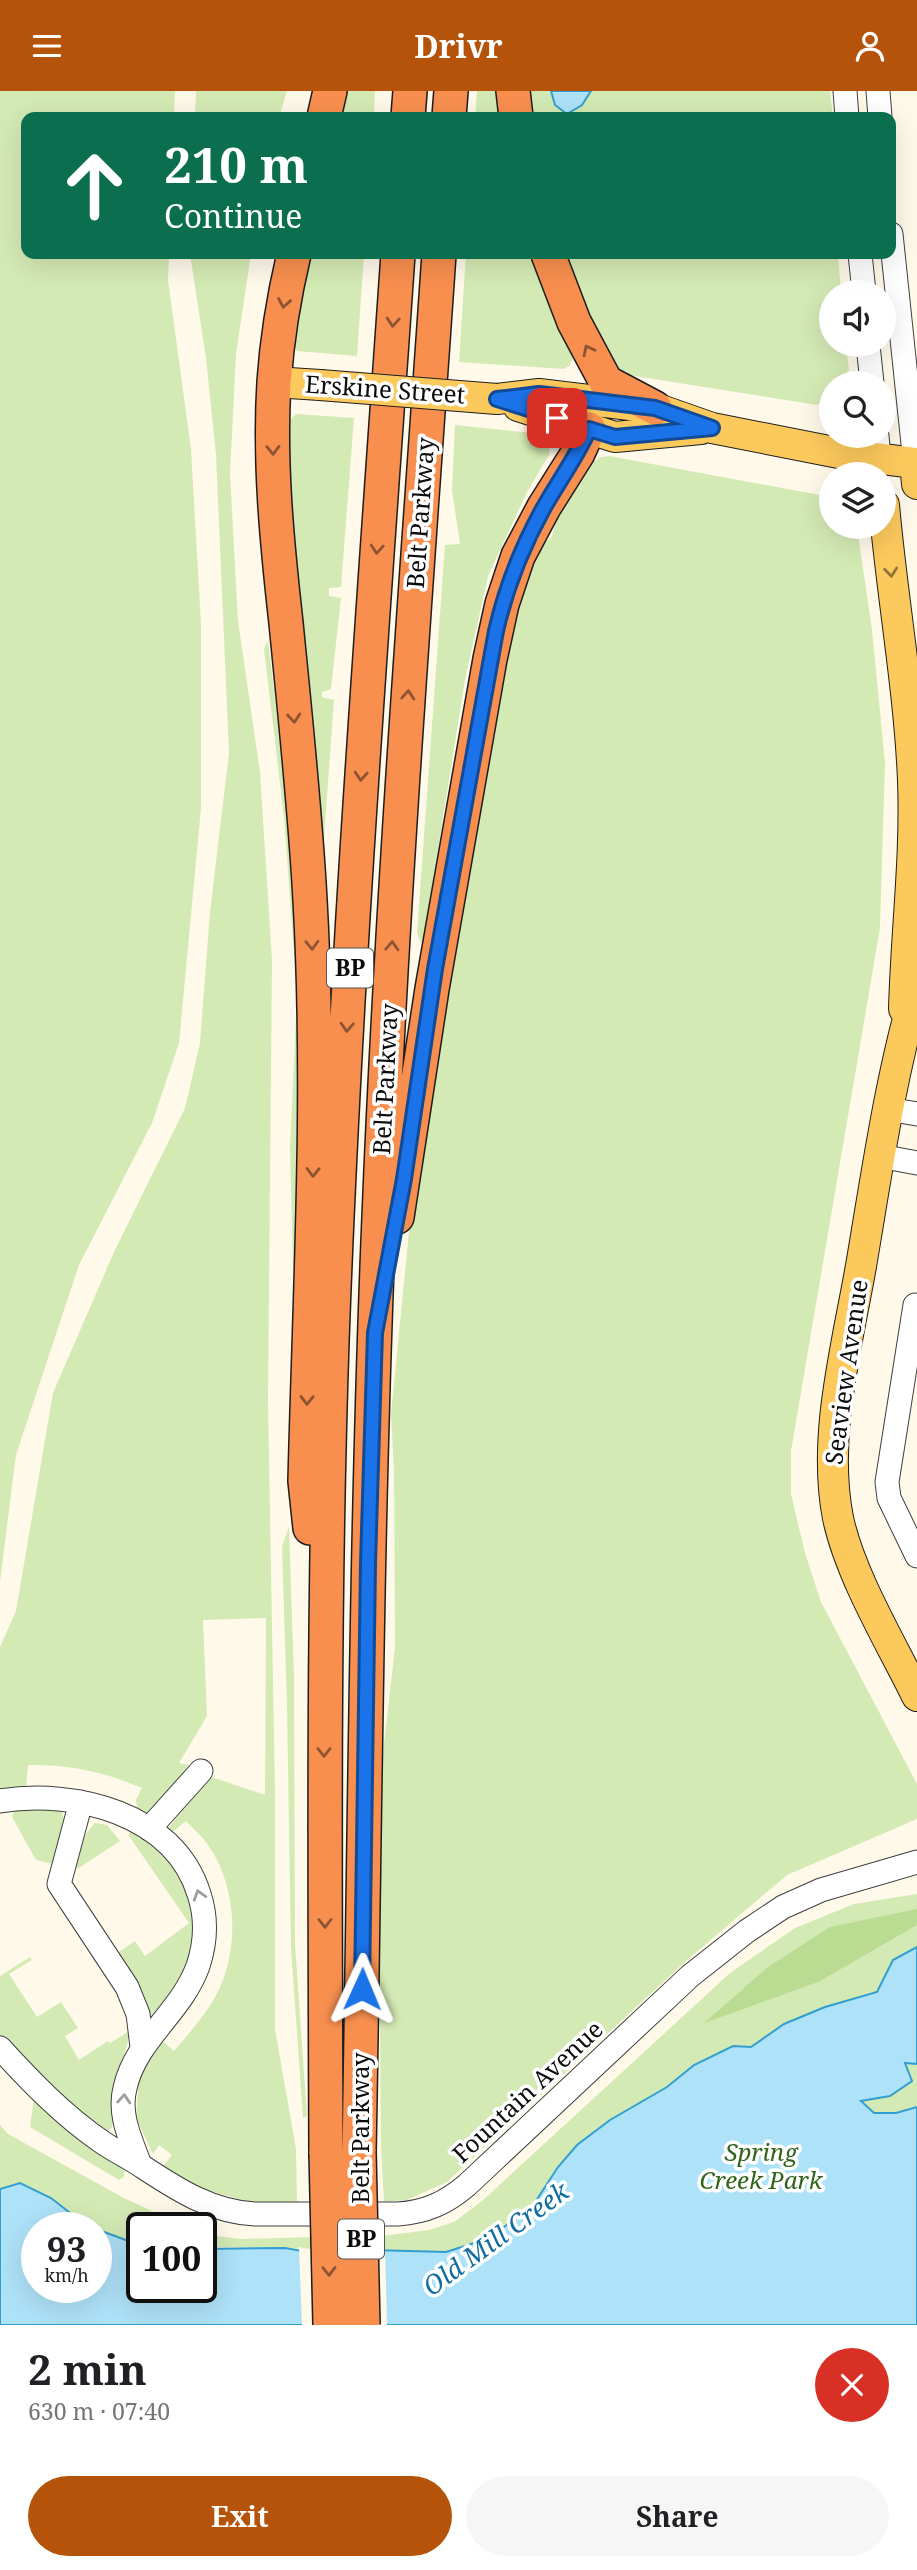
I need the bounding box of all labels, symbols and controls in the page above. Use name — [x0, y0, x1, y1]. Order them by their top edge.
text: Drivr — [414, 24, 503, 67]
icon: menu — [28, 27, 66, 65]
icon: person — [851, 27, 889, 65]
text: 210 m — [164, 131, 308, 197]
icon: ahead — [49, 140, 140, 231]
text: Continue — [164, 194, 302, 237]
map controls — [819, 280, 896, 539]
button: sound — [819, 280, 896, 357]
one-way arrow — [277, 297, 292, 309]
one-way arrow — [386, 317, 401, 328]
one-way arrow — [582, 344, 596, 357]
street label: Erskine Street — [304, 366, 466, 411]
button: search — [819, 371, 896, 448]
pin — [527, 388, 587, 448]
icon: arrive — [538, 399, 576, 437]
street label: Belt Parkway — [398, 436, 441, 590]
one-way arrow — [265, 445, 281, 456]
button: layers — [819, 462, 896, 539]
one-way arrow — [370, 544, 385, 555]
one-way arrow — [884, 567, 899, 578]
one-way arrow — [401, 689, 416, 700]
one-way arrow — [286, 713, 301, 724]
one-way arrow — [354, 770, 369, 781]
one-way arrow — [305, 940, 320, 951]
one-way arrow — [385, 941, 400, 952]
road number: BP — [327, 949, 373, 988]
street label: Belt Parkway — [364, 1002, 405, 1155]
one-way arrow — [339, 1022, 354, 1033]
one-way arrow — [305, 1167, 320, 1178]
street label: Seaview Avenue — [816, 1277, 875, 1466]
one-way arrow — [299, 1395, 315, 1406]
one-way arrow — [316, 1747, 332, 1758]
one-way arrow — [193, 1890, 208, 1902]
one-way arrow — [317, 1919, 333, 1929]
position arrow — [325, 1952, 399, 2026]
street label: Fountain Avenue — [444, 2012, 610, 2169]
street label: Belt Parkway — [343, 2052, 376, 2204]
one-way arrow — [116, 2094, 131, 2105]
park label: Spring Creek Park — [699, 2135, 824, 2196]
water label: Old Mill Creek — [415, 2172, 577, 2303]
speed limit sign: 100 — [126, 2212, 217, 2303]
road number: BP — [338, 2219, 384, 2259]
text: 93 — [47, 2225, 86, 2272]
text: km/h — [44, 2263, 89, 2287]
one-way arrow — [321, 2266, 337, 2276]
text: 2 min — [28, 2340, 147, 2397]
button: close — [815, 2348, 889, 2422]
text: 630 m · 07:40 — [28, 2395, 170, 2427]
button: Exit — [28, 2476, 452, 2556]
button: Share — [466, 2476, 889, 2556]

